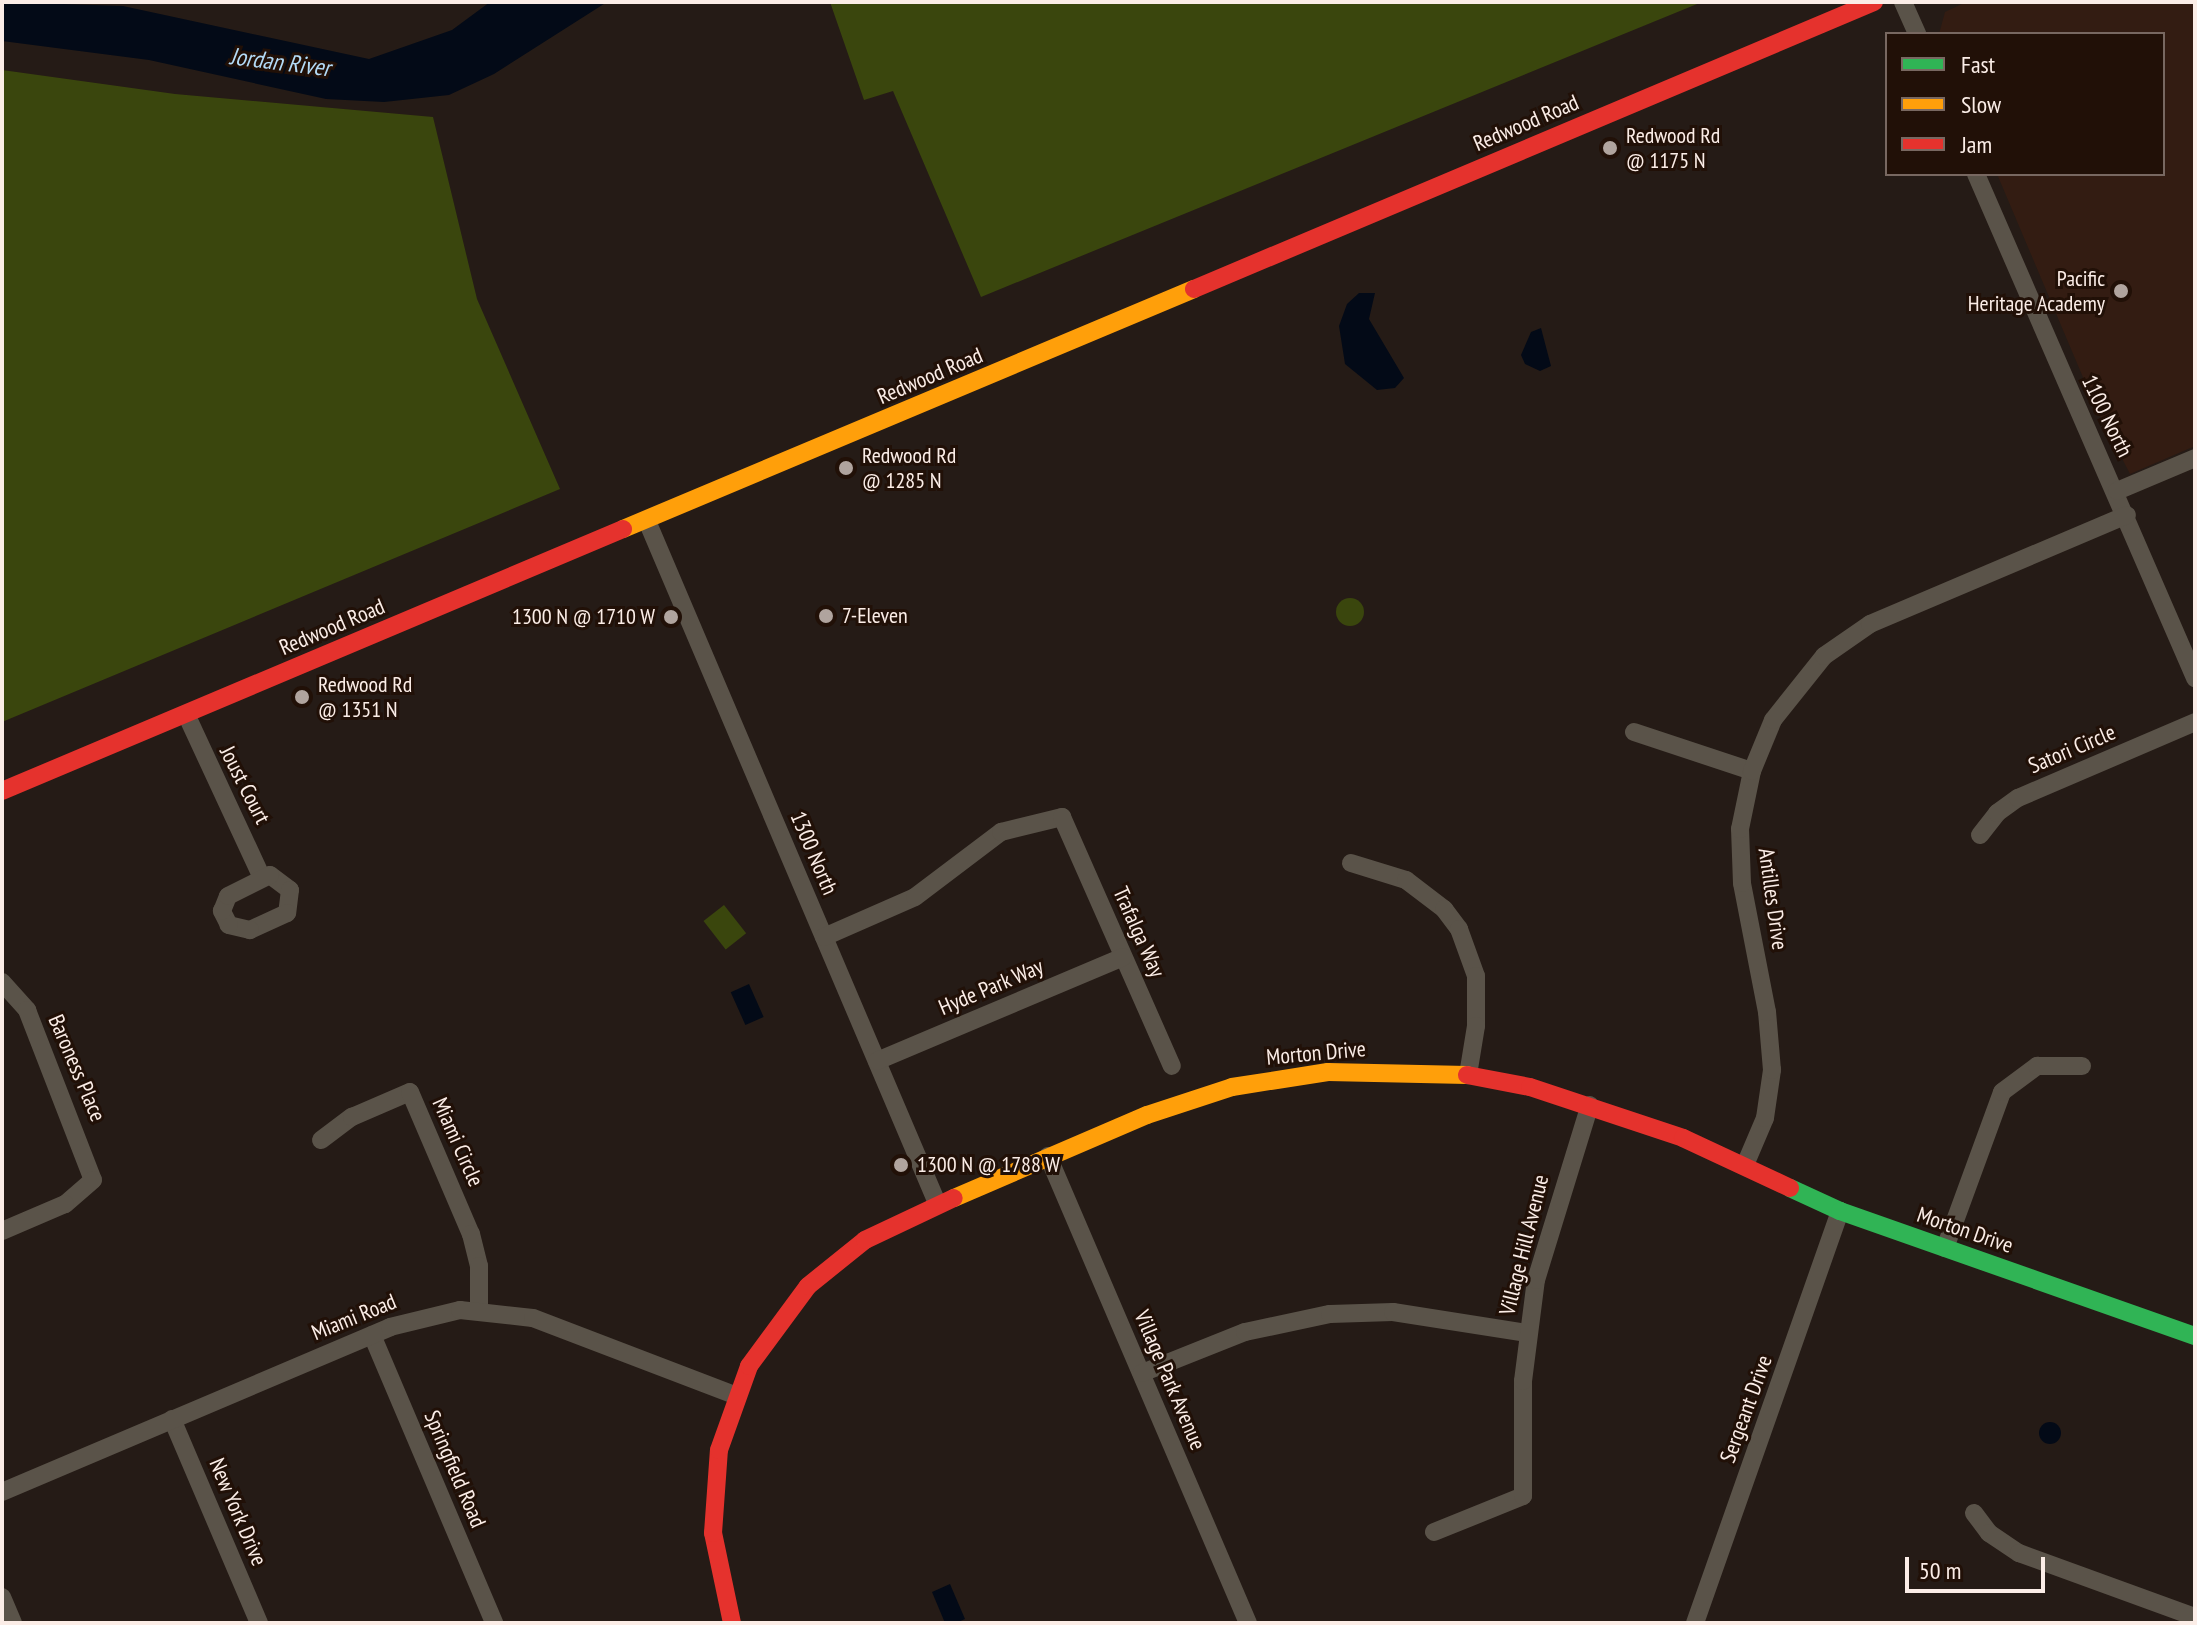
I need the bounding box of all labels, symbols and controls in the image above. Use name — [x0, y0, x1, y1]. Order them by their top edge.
legend — [1885, 32, 2165, 176]
water label: Jordan River — [228, 42, 332, 82]
text: Fast — [1961, 49, 1995, 80]
street label: Redwood Road — [1469, 89, 1583, 157]
text: Slow — [1961, 89, 2001, 120]
place label: Redwood Rd @ 1175 N — [1626, 122, 1720, 174]
text: Jam — [1961, 129, 1992, 160]
marker: Redwood Rd @ 1175 N — [1601, 139, 1619, 157]
place label: Pacific Heritage Academy — [1967, 265, 2105, 316]
marker: Pacific Heritage Academy — [2112, 282, 2130, 300]
street label: Redwood Road — [873, 342, 987, 410]
street label: 1100 North — [2076, 371, 2138, 461]
place label: Redwood Rd @ 1285 N — [862, 442, 956, 494]
marker: Redwood Rd @ 1285 N — [837, 459, 855, 477]
street label: Redwood Road — [275, 593, 389, 661]
place label: 7-Eleven — [842, 603, 908, 629]
place label: 1300 N @ 1710 W — [512, 604, 655, 630]
marker: 7-Eleven — [817, 607, 835, 625]
marker: 1300 N @ 1710 W — [662, 608, 680, 626]
place label: Redwood Rd @ 1351 N — [318, 671, 412, 722]
marker: Redwood Rd @ 1351 N — [293, 688, 311, 706]
street label: Satori Circle — [2025, 719, 2119, 779]
street label: Joust Court — [214, 742, 276, 828]
street label: 1300 North — [785, 807, 843, 899]
street label: Antilles Drive — [1753, 847, 1793, 951]
street label: Trafalga Way — [1107, 883, 1171, 981]
street label: Hyde Park Way — [934, 953, 1048, 1021]
street label: Baroness Place — [43, 1011, 111, 1125]
street label: Morton Drive — [1265, 1036, 1367, 1070]
street label: Miami Circle — [427, 1094, 489, 1190]
place label: 1300 N @ 1788 W — [917, 1152, 1060, 1178]
marker: 1300 N @ 1788 W — [892, 1156, 910, 1174]
street label: Village Hill Avenue — [1494, 1172, 1554, 1318]
street label: Morton Drive — [1914, 1201, 2016, 1259]
street label: Miami Road — [308, 1288, 400, 1346]
street label: Village Park Avenue — [1128, 1306, 1212, 1454]
street label: Sergeant Drive — [1714, 1352, 1778, 1466]
street label: Springfield Road — [419, 1407, 491, 1531]
street label: New York Drive — [203, 1454, 273, 1570]
scale bar — [1909, 1541, 2049, 1591]
text: 50 m — [1919, 1555, 1961, 1586]

